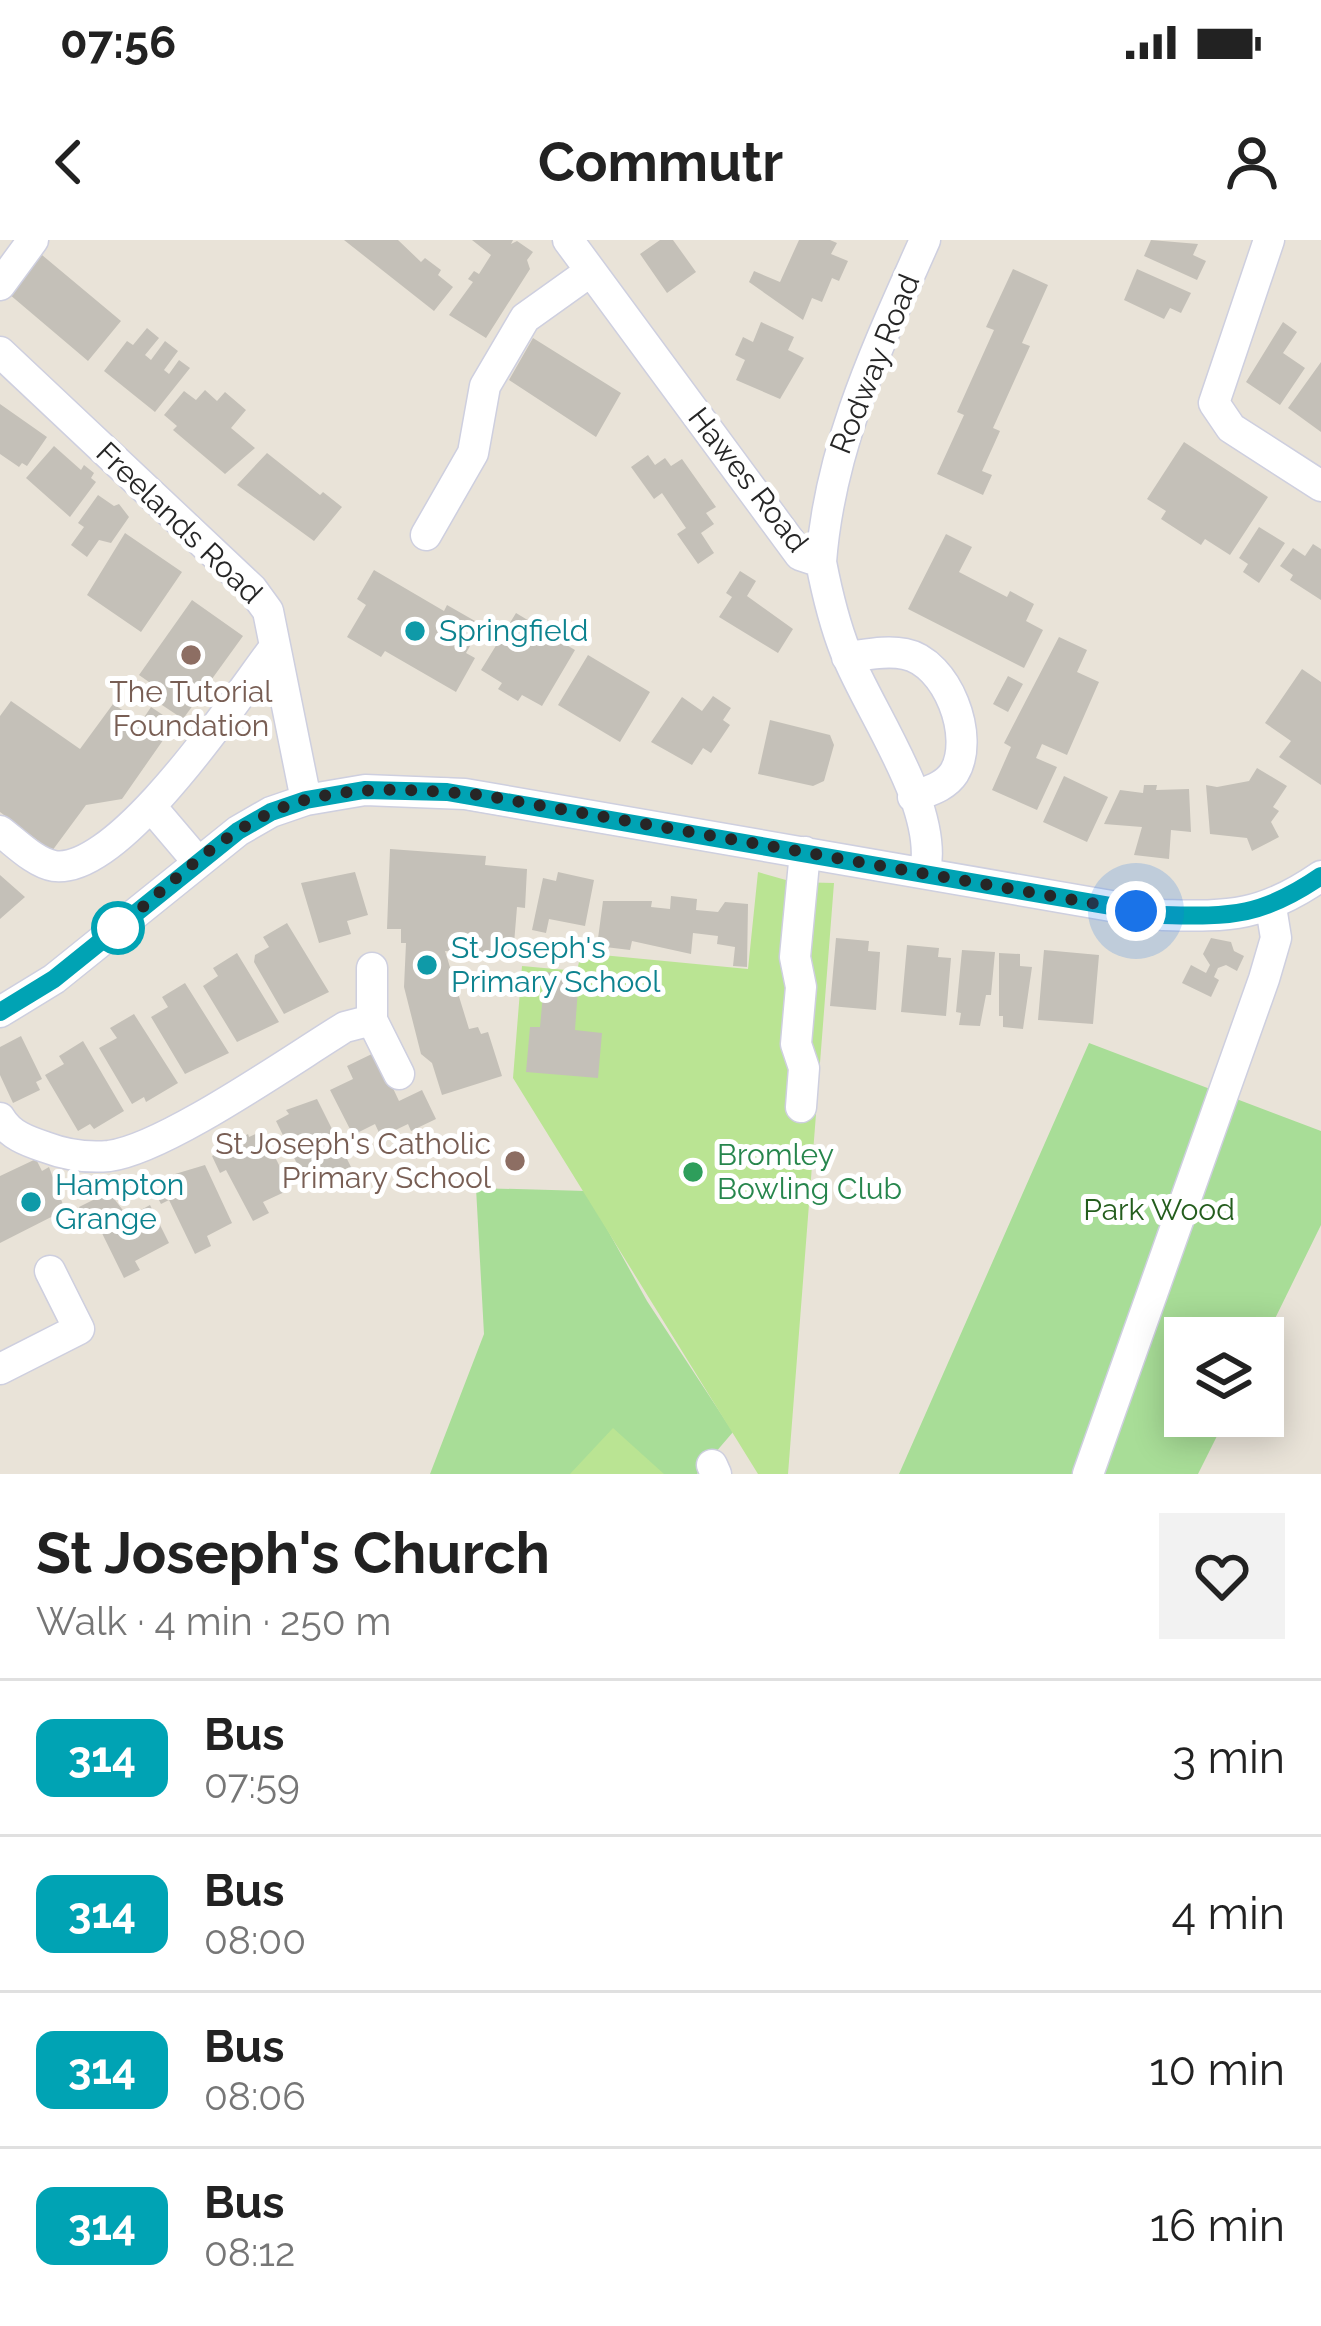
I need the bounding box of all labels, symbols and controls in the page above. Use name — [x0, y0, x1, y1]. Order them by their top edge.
text: 07:56 — [60, 16, 176, 69]
icon: back — [36, 129, 102, 195]
icon: person — [1219, 129, 1285, 195]
text: Commutr — [538, 130, 783, 194]
street label: Rodway Road — [823, 269, 926, 459]
street label: Hawes Road — [681, 401, 816, 559]
street label: Freelands Road — [89, 435, 269, 610]
place label: Springfield — [439, 613, 588, 648]
marker: Springfield — [402, 618, 428, 644]
marker: The Tutorial Foundation — [178, 642, 204, 668]
place label: The Tutorial Foundation — [110, 674, 273, 743]
your location — [1106, 881, 1166, 941]
unlabelled marker — [93, 903, 143, 953]
place label: St Joseph's Primary School — [451, 930, 661, 999]
marker: St Joseph's Primary School — [414, 952, 440, 978]
place label: St Joseph's Catholic Primary School — [215, 1126, 492, 1195]
place label: Bromley Bowling Club — [717, 1137, 902, 1206]
marker: St Joseph's Catholic Primary School — [502, 1148, 528, 1174]
marker: Bromley Bowling Club — [680, 1159, 706, 1185]
place label: Hampton Grange — [55, 1167, 184, 1236]
marker: Hampton Grange — [18, 1189, 44, 1215]
park label: Park Wood — [1083, 1192, 1235, 1227]
map controls — [1164, 1317, 1284, 1437]
button: layers — [1164, 1317, 1284, 1437]
button: heart — [1159, 1513, 1285, 1639]
text: St Joseph's Church — [36, 1519, 550, 1586]
text: Walk · 4 min · 250 m — [36, 1598, 391, 1644]
text: Bus — [204, 1708, 285, 1761]
text: 3 min — [1172, 1731, 1285, 1784]
text: 314 — [68, 1733, 136, 1782]
text: 07:59 — [204, 1761, 300, 1807]
text: Bus — [204, 1864, 285, 1917]
text: 4 min — [1172, 1887, 1285, 1940]
text: 314 — [68, 1889, 136, 1938]
text: 08:00 — [204, 1917, 306, 1963]
text: Bus — [204, 2020, 285, 2073]
text: 10 min — [1149, 2043, 1285, 2096]
text: 314 — [68, 2045, 136, 2094]
text: 08:06 — [204, 2073, 306, 2119]
text: Bus — [204, 2176, 285, 2229]
text: 16 min — [1150, 2199, 1285, 2252]
text: 314 — [68, 2201, 136, 2250]
text: 08:12 — [204, 2229, 295, 2275]

